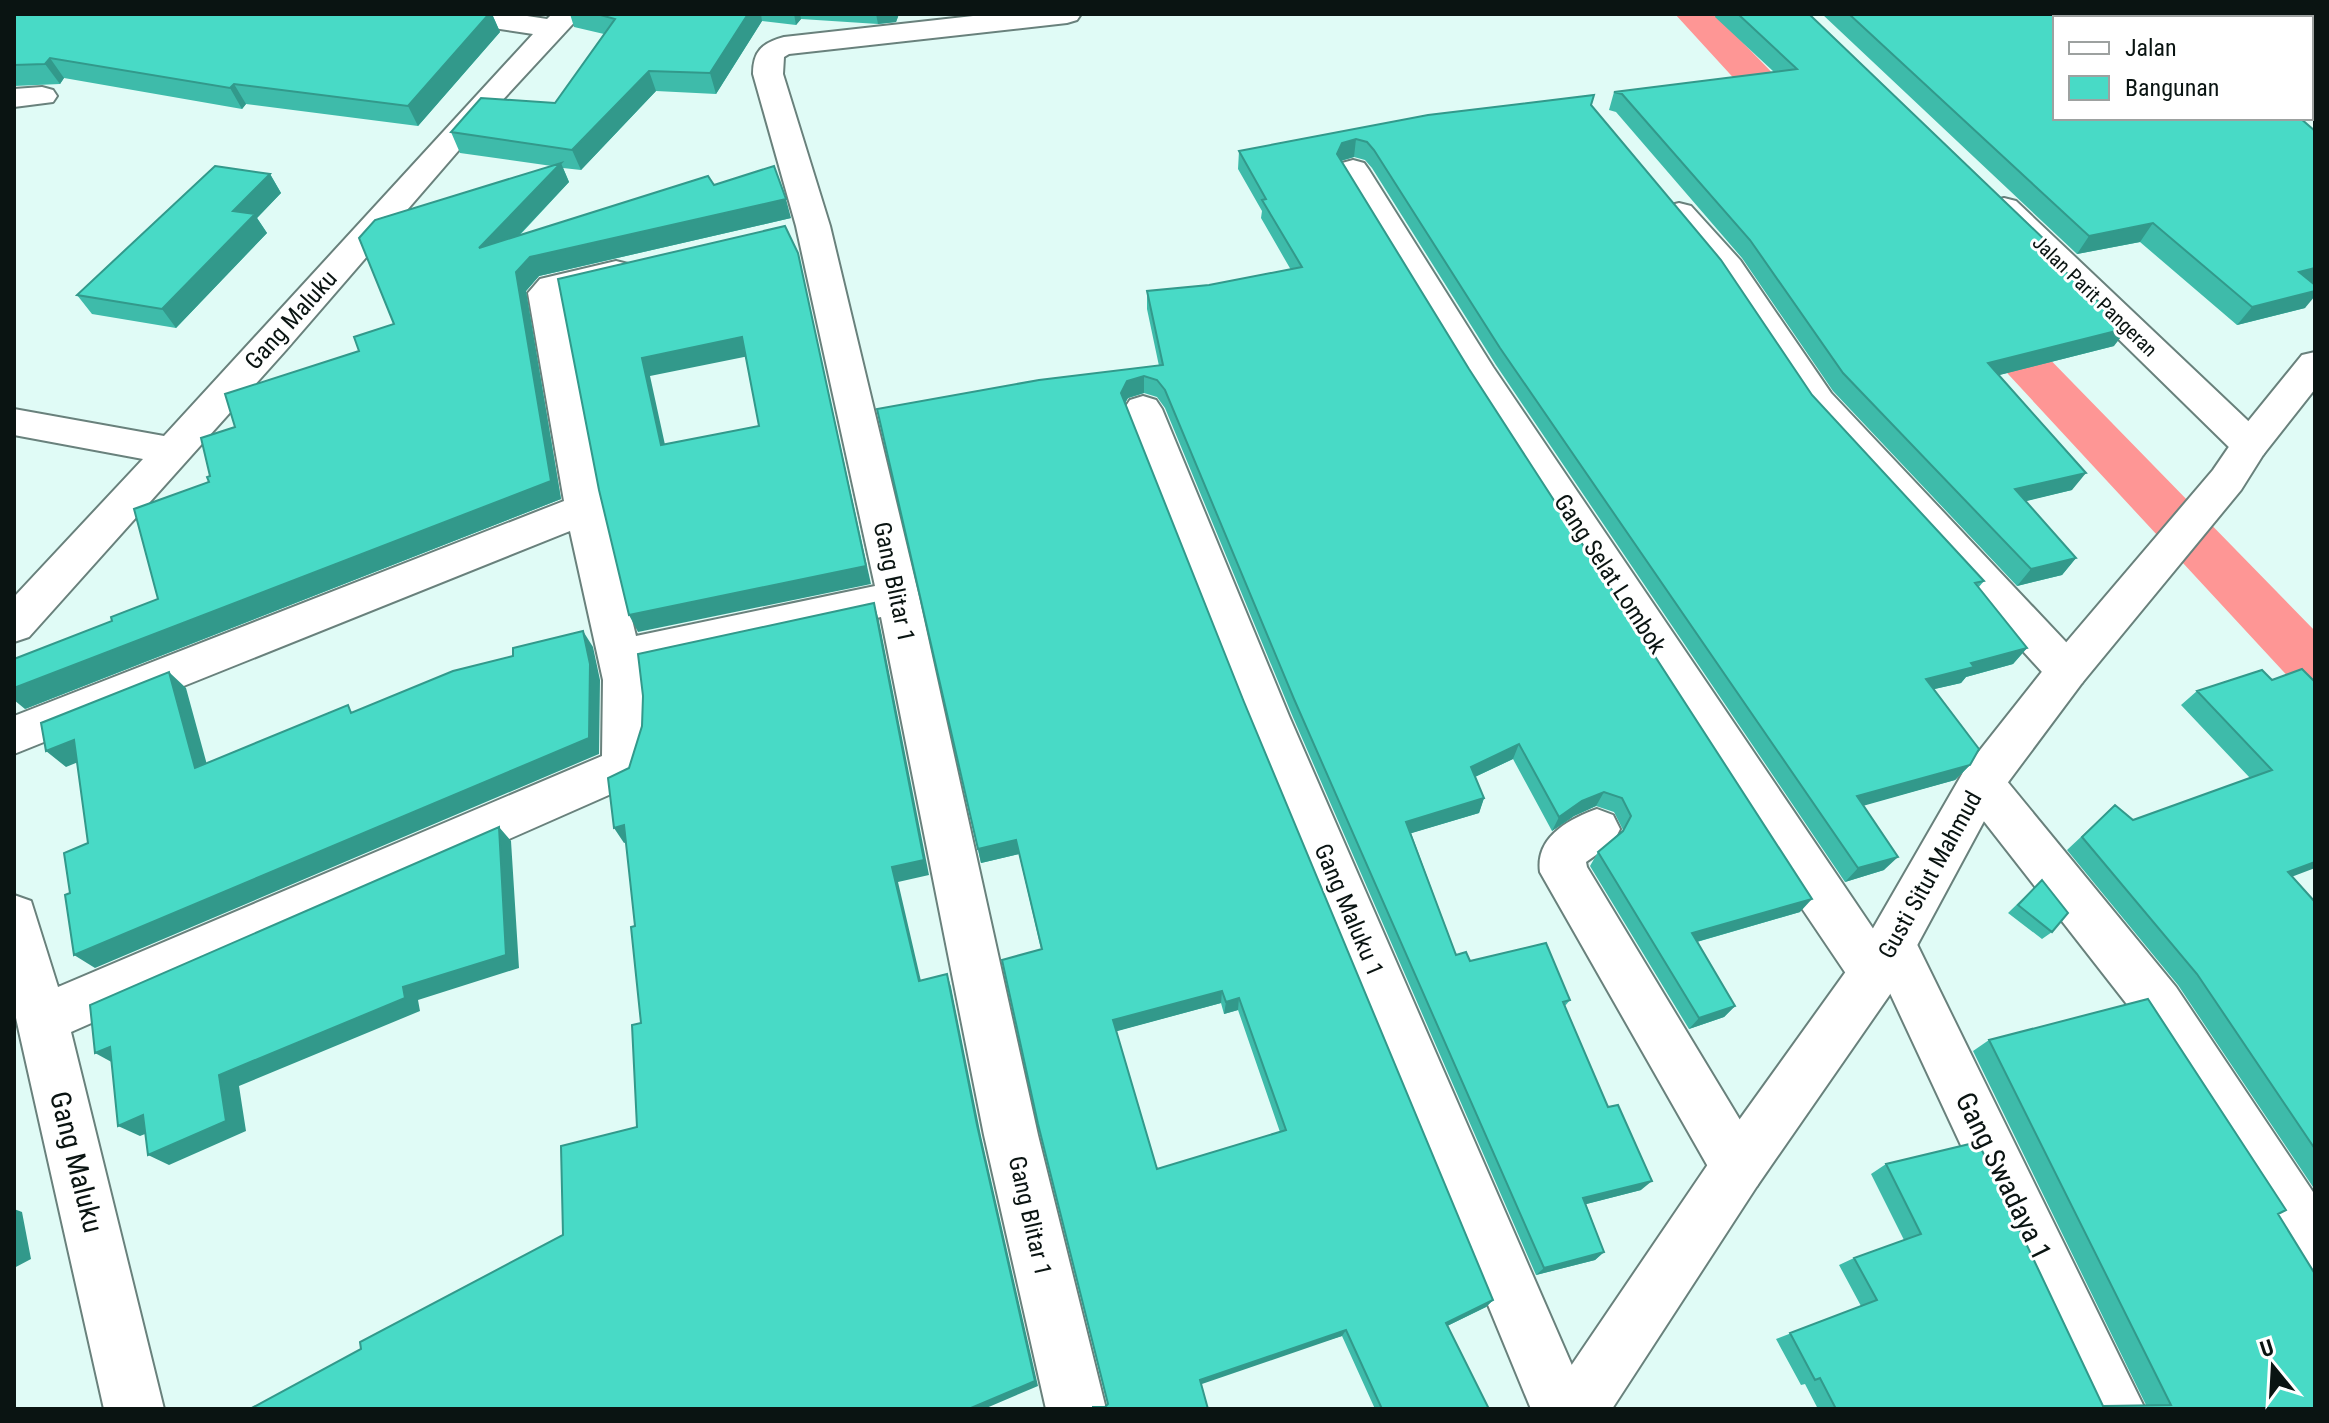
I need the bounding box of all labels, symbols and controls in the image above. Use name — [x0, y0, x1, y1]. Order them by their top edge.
legend — [2053, 16, 2313, 120]
text: Jalan — [2125, 34, 2177, 62]
text: Bangunan — [2125, 74, 2219, 102]
street label: Jalan Parit Pangeran — [2028, 230, 2162, 362]
street label: Gang Maluku — [239, 265, 343, 375]
street label: Gang Selat Lombok — [1548, 489, 1672, 659]
street label: Gang Blitar 1 — [868, 519, 920, 645]
street label: Gusti Situt Mahmud — [1872, 786, 1988, 964]
street label: Gang Maluku 1 — [1309, 840, 1389, 980]
street label: Gang Swadaya 1 — [1949, 1087, 2058, 1265]
street label: Gang Maluku — [43, 1088, 110, 1236]
street label: Gang Blitar 1 — [1003, 1153, 1057, 1279]
north arrow — [2233, 1327, 2313, 1407]
text: U — [2257, 1335, 2277, 1362]

